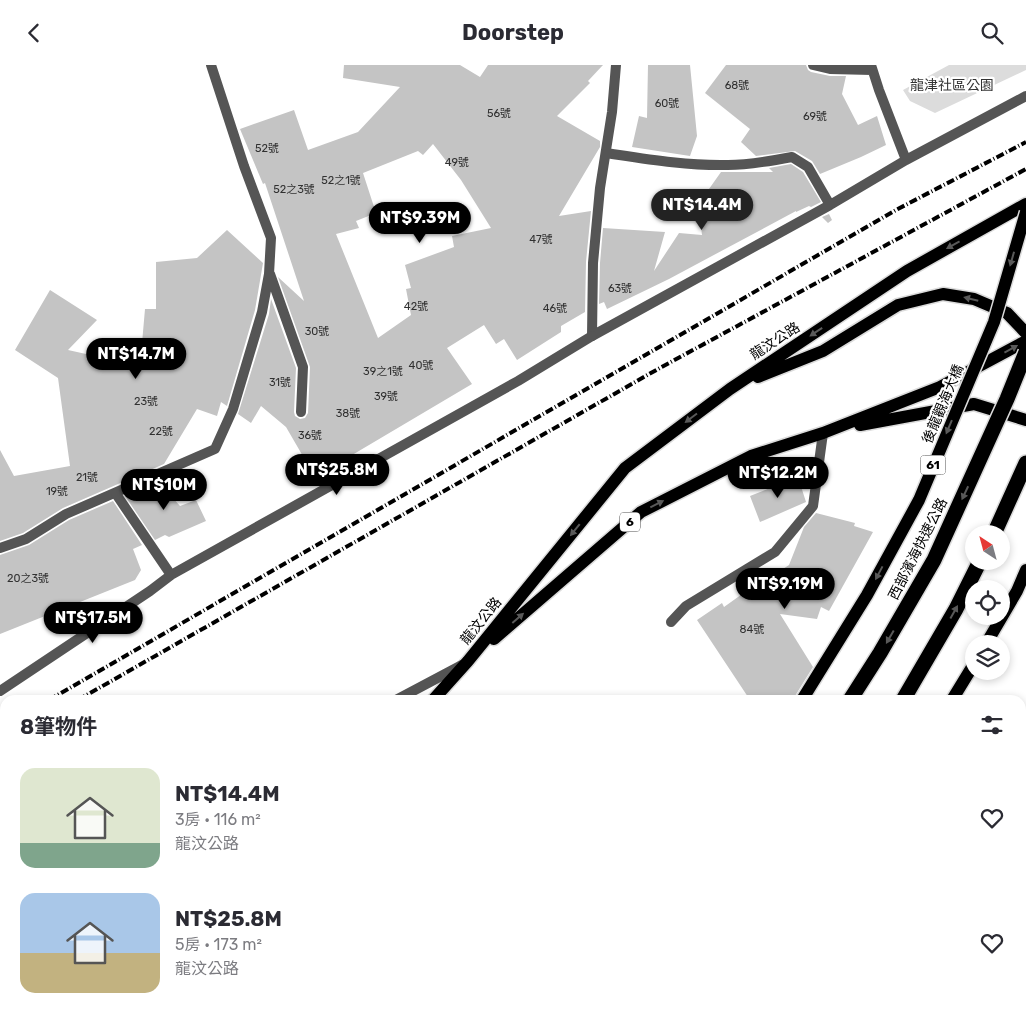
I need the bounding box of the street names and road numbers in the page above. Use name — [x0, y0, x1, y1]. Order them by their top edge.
street label: 龍汶公路 — [747, 319, 803, 363]
street label: 後龍觀海大橋 — [919, 362, 967, 446]
road number: 61 — [920, 455, 946, 475]
street label: 西部濱海快速公路 — [885, 495, 951, 603]
road number: 6 — [620, 513, 640, 532]
street label: 龍汶公路 — [457, 594, 505, 648]

